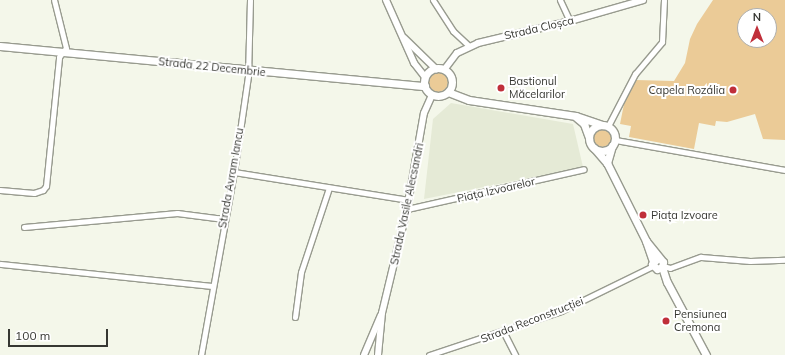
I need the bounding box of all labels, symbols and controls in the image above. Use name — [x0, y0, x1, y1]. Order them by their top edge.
north arrow — [737, 8, 777, 48]
text: N — [753, 10, 761, 24]
street label: Strada Cloșca — [503, 14, 575, 42]
street label: Strada 22 Decembrie — [158, 55, 266, 79]
place label: Bastionul Măcelarilor — [509, 75, 565, 101]
marker: Bastionul Măcelarilor — [496, 83, 506, 93]
place label: Capela Rozália — [649, 83, 725, 97]
marker: Capela Rozália — [728, 85, 738, 95]
street label: Strada Avram Iancu — [216, 127, 246, 229]
street label: Strada Vasile Alecsandri — [388, 142, 426, 266]
street label: Piața Izvoarelor — [456, 175, 536, 205]
place label: Piața Izvoare — [651, 208, 718, 222]
marker: Piața Izvoare — [638, 210, 648, 220]
street label: Strada Reconstrucției — [479, 294, 585, 346]
place label: Pensiunea Cremona — [674, 308, 727, 334]
marker: Pensiunea Cremona — [661, 316, 671, 326]
scale bar — [10, 321, 110, 347]
text: 100 m — [15, 328, 50, 343]

